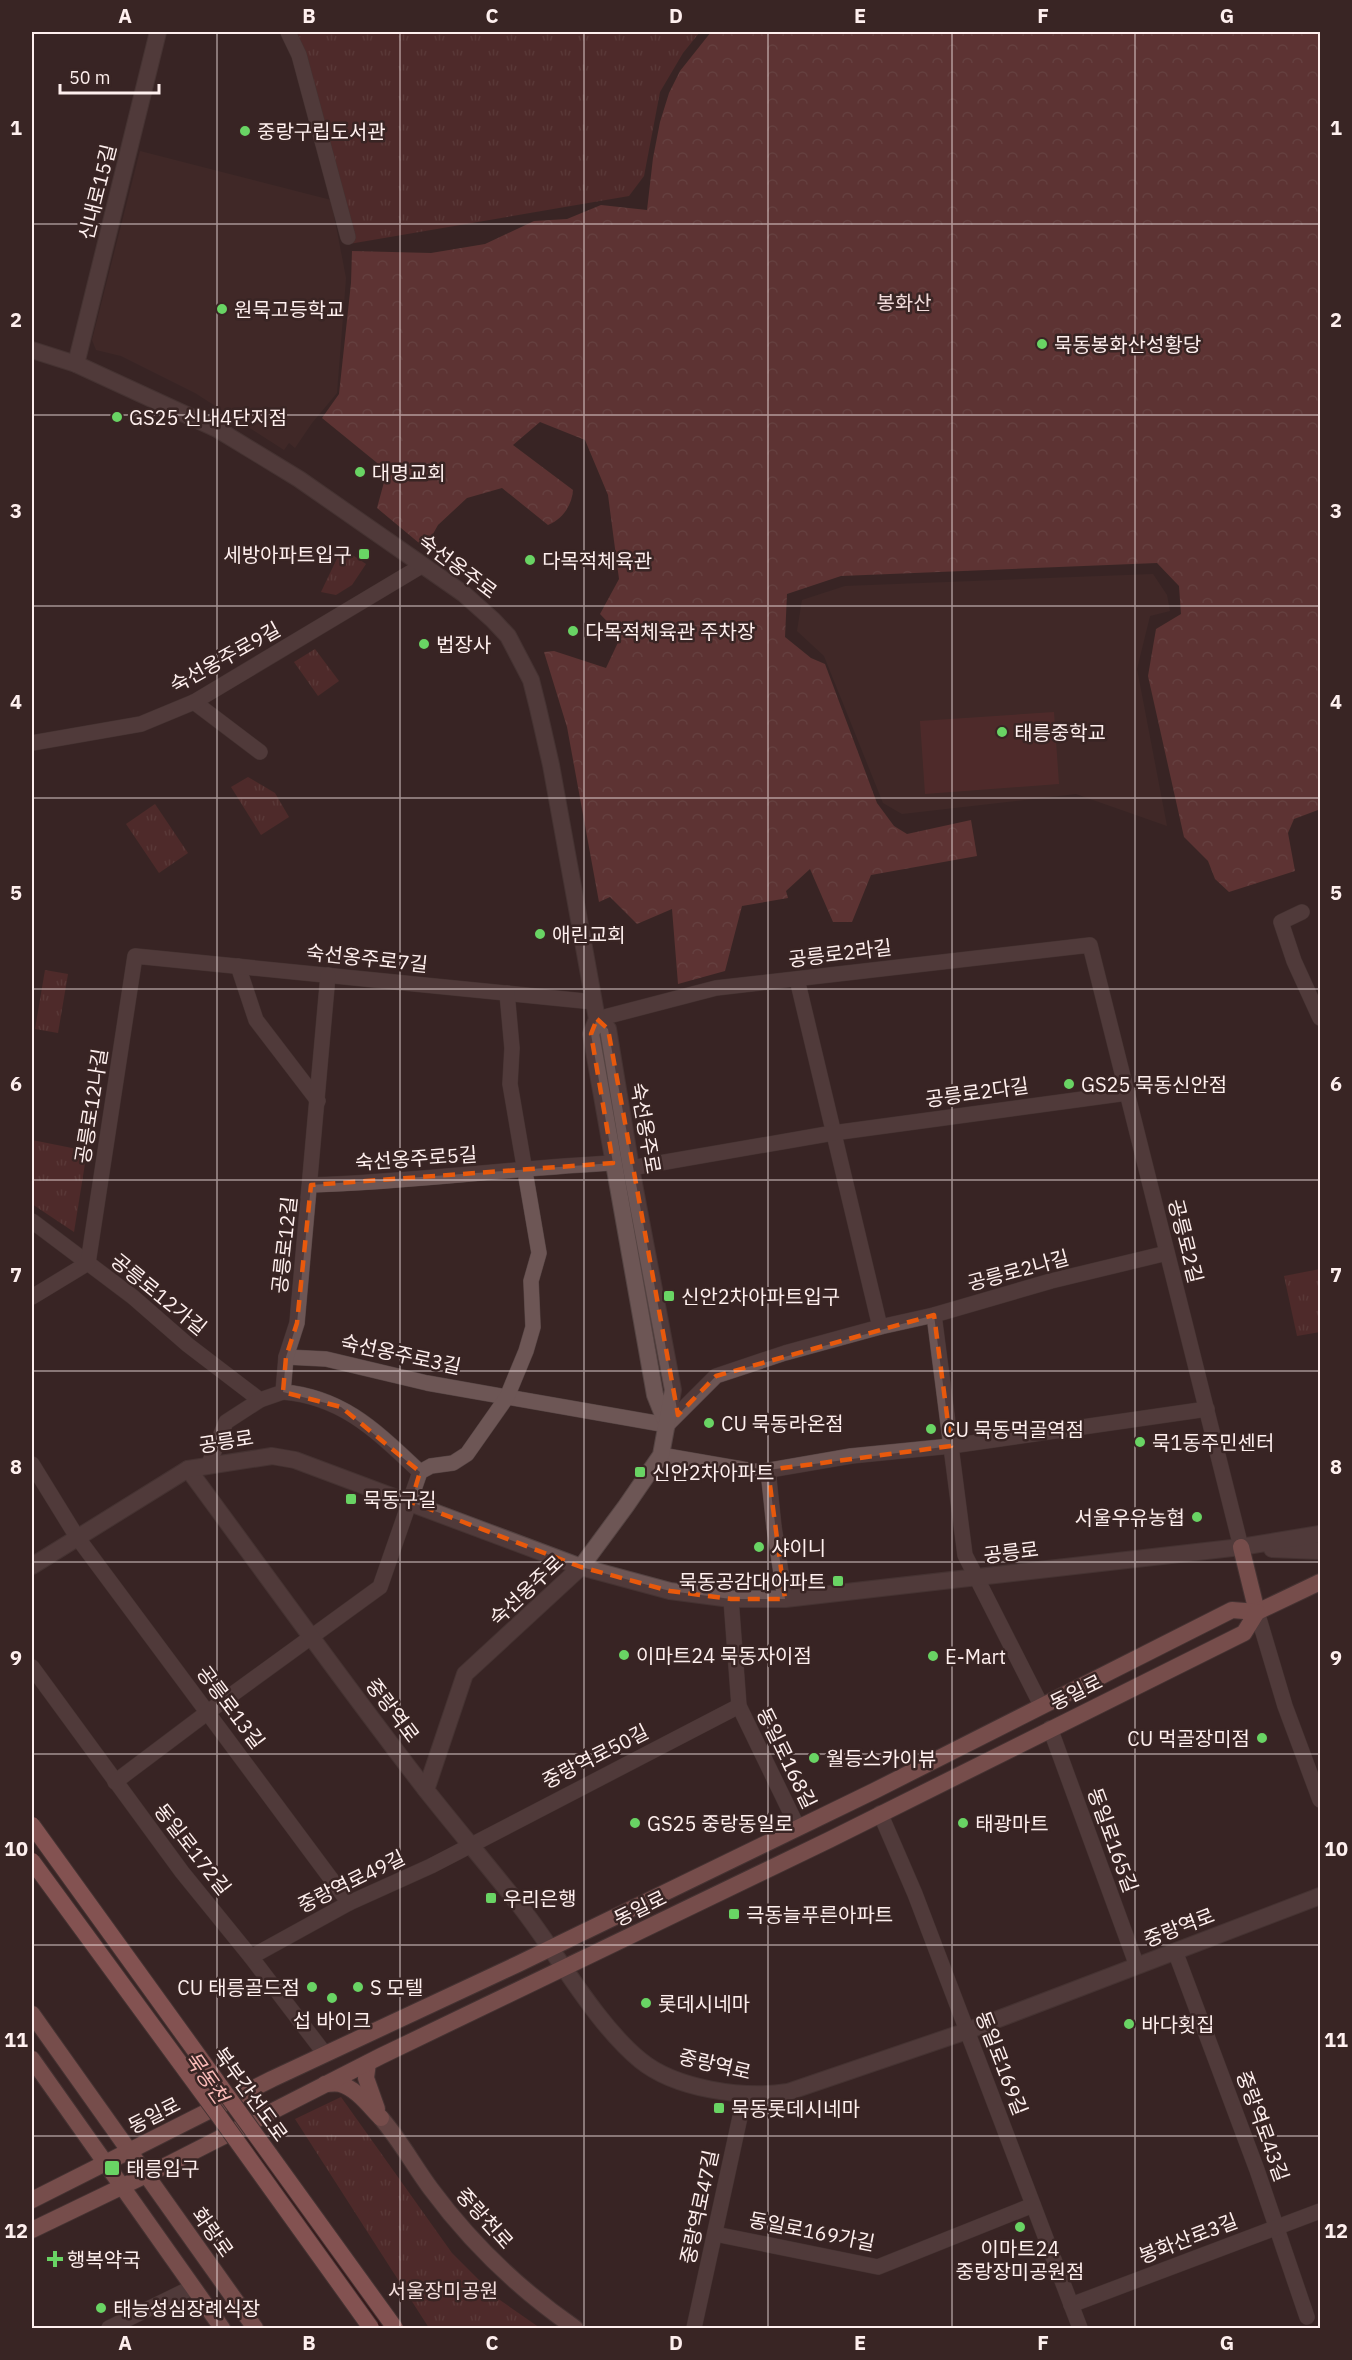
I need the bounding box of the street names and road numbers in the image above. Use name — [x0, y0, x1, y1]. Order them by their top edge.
street label: 신내로15길 — [72, 141, 122, 243]
street label: 숙선옹주로 — [413, 528, 503, 604]
street label: 숙선옹주로9길 — [165, 616, 285, 698]
street label: 공릉로2라길 — [787, 933, 893, 973]
street label: 숙선옹주로7길 — [305, 938, 429, 978]
street label: 공릉로12나길 — [69, 1047, 113, 1165]
street label: 공릉로2다길 — [924, 1071, 1030, 1113]
street label: 숙선옹주로 — [625, 1080, 667, 1176]
street label: 숙선옹주로5길 — [354, 1140, 478, 1176]
street label: 공릉로12길 — [265, 1195, 303, 1295]
street label: 공릉로2길 — [1163, 1196, 1209, 1286]
street label: 공릉로2나길 — [964, 1244, 1072, 1296]
street label: 공릉로12가길 — [105, 1247, 213, 1341]
street label: 숙선옹주로3길 — [338, 1328, 464, 1380]
street label: 공릉로 — [197, 1423, 255, 1459]
street label: 공릉로 — [982, 1535, 1040, 1569]
street label: 숙선옹주로 — [483, 1549, 569, 1631]
street label: 공릉로13길 — [191, 1660, 271, 1754]
street label: 동일로 — [1045, 1668, 1107, 1716]
street label: 중랑역로 — [360, 1672, 426, 1748]
street label: 동일로168길 — [751, 1703, 823, 1813]
street label: 중랑역로50길 — [537, 1718, 653, 1794]
street label: 동일로165길 — [1082, 1784, 1144, 1896]
street label: 동일로172길 — [149, 1798, 237, 1900]
street label: 중랑역로49길 — [293, 1843, 409, 1919]
street label: 동일로 — [609, 1884, 671, 1932]
street label: 중랑역로 — [1140, 1901, 1218, 1953]
street label: 동일로169길 — [970, 2007, 1034, 2119]
street label: 북부간선도로 — [208, 2041, 294, 2147]
street label: 중랑역로 — [676, 2043, 754, 2085]
street label: 중랑역로43길 — [1230, 2067, 1296, 2185]
street label: 동일로 — [123, 2090, 185, 2140]
street label: 중랑역로47길 — [674, 2147, 724, 2267]
street label: 중랑천로 — [450, 2182, 520, 2254]
street label: 화랑로 — [186, 2202, 240, 2262]
street label: 동일로169가길 — [747, 2206, 877, 2256]
street label: 봉화산로3길 — [1135, 2207, 1241, 2269]

